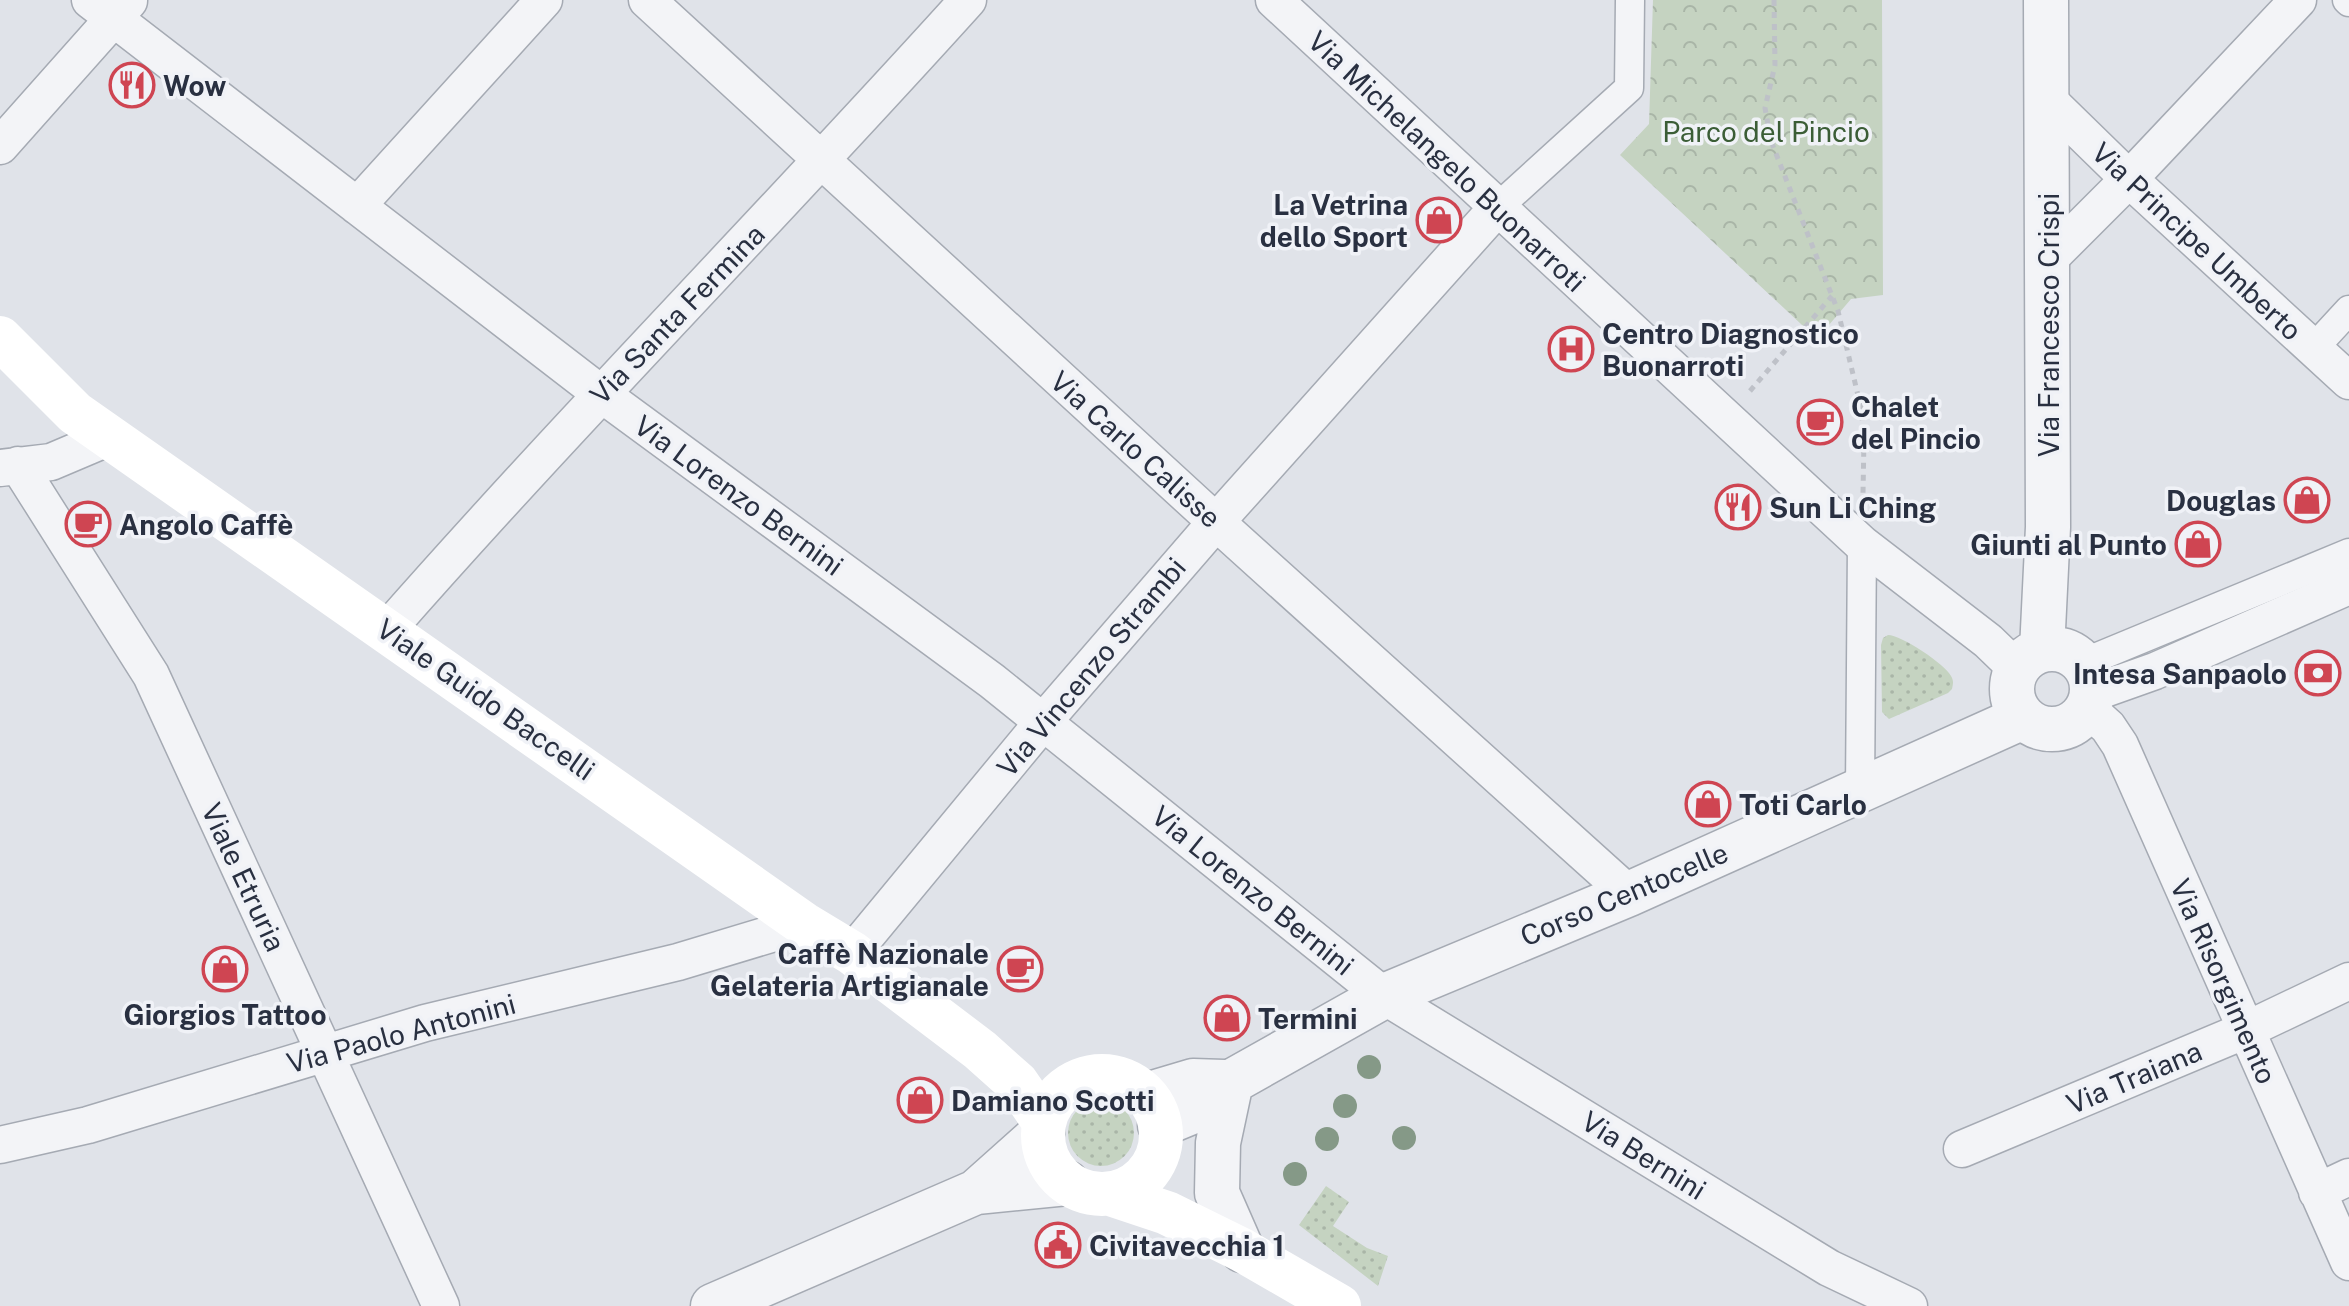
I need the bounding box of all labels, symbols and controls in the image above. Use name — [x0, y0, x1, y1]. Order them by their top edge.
street label: Via Michelangelo Buonarroti — [1302, 24, 1592, 298]
restaurant icon: Wow — [108, 61, 156, 109]
place label: Wow — [163, 69, 226, 102]
park label: Parco del Pincio — [1662, 115, 1870, 148]
street label: Via Principe Umberto — [2085, 135, 2309, 347]
place label: La Vetrina dello Sport — [1260, 188, 1408, 253]
street label: Via Francesco Crispi — [2032, 193, 2065, 457]
shop icon: La Vetrina dello Sport — [1415, 196, 1463, 244]
street label: Via Santa Fermina — [583, 217, 771, 411]
place label: Centro Diagnostico Buonarroti — [1602, 317, 1859, 382]
hospital icon: Centro Diagnostico Buonarroti — [1547, 325, 1595, 373]
street label: Via Carlo Calisse — [1044, 364, 1228, 534]
place label: Chalet del Pincio — [1851, 390, 1981, 455]
cafe icon: Chalet del Pincio — [1796, 398, 1844, 446]
street label: Via Lorenzo Bernini — [628, 408, 850, 582]
shop icon: Douglas — [2283, 476, 2331, 524]
restaurant icon: Sun Li Ching — [1714, 483, 1762, 531]
place label: Douglas — [2166, 484, 2276, 517]
place label: Sun Li Ching — [1769, 491, 1936, 524]
cafe icon: Angolo Caffè — [64, 500, 112, 548]
place label: Angolo Caffè — [119, 508, 293, 541]
shop icon: Giunti al Punto — [2174, 520, 2222, 568]
place label: Giunti al Punto — [1970, 528, 2167, 561]
street label: Via Vincenzo Strambi — [990, 551, 1192, 783]
street label: Viale Guido Baccelli — [371, 611, 601, 787]
bank icon: Intesa Sanpaolo — [2294, 649, 2342, 697]
place label: Intesa Sanpaolo — [2073, 657, 2287, 690]
shop icon: Toti Carlo — [1684, 780, 1732, 828]
place label: Toti Carlo — [1739, 788, 1867, 821]
street label: Viale Etruria — [195, 798, 293, 956]
street label: Via Lorenzo Bernini — [1145, 798, 1361, 982]
street label: Corso Centocelle — [1515, 835, 1733, 953]
street label: Via Risorgimento — [2164, 873, 2284, 1089]
place label: Caffè Nazionale Gelateria Artigianale — [710, 937, 989, 1002]
shop icon: Giorgios Tattoo — [201, 945, 249, 993]
cafe icon: Caffè Nazionale Gelateria Artigianale — [996, 945, 1044, 993]
street label: Via Paolo Antonini — [283, 987, 519, 1079]
shop icon: Termini — [1203, 994, 1251, 1042]
place label: Giorgios Tattoo — [123, 998, 327, 1031]
place label: Termini — [1258, 1002, 1358, 1035]
street label: Via Traiana — [2061, 1034, 2207, 1120]
shop icon: Damiano Scotti — [896, 1076, 944, 1124]
place label: Damiano Scotti — [951, 1084, 1154, 1117]
street label: Via Bernini — [1576, 1104, 1712, 1206]
public building icon: Civitavecchia 1 — [1034, 1221, 1082, 1269]
place label: Civitavecchia 1 — [1089, 1229, 1285, 1262]

